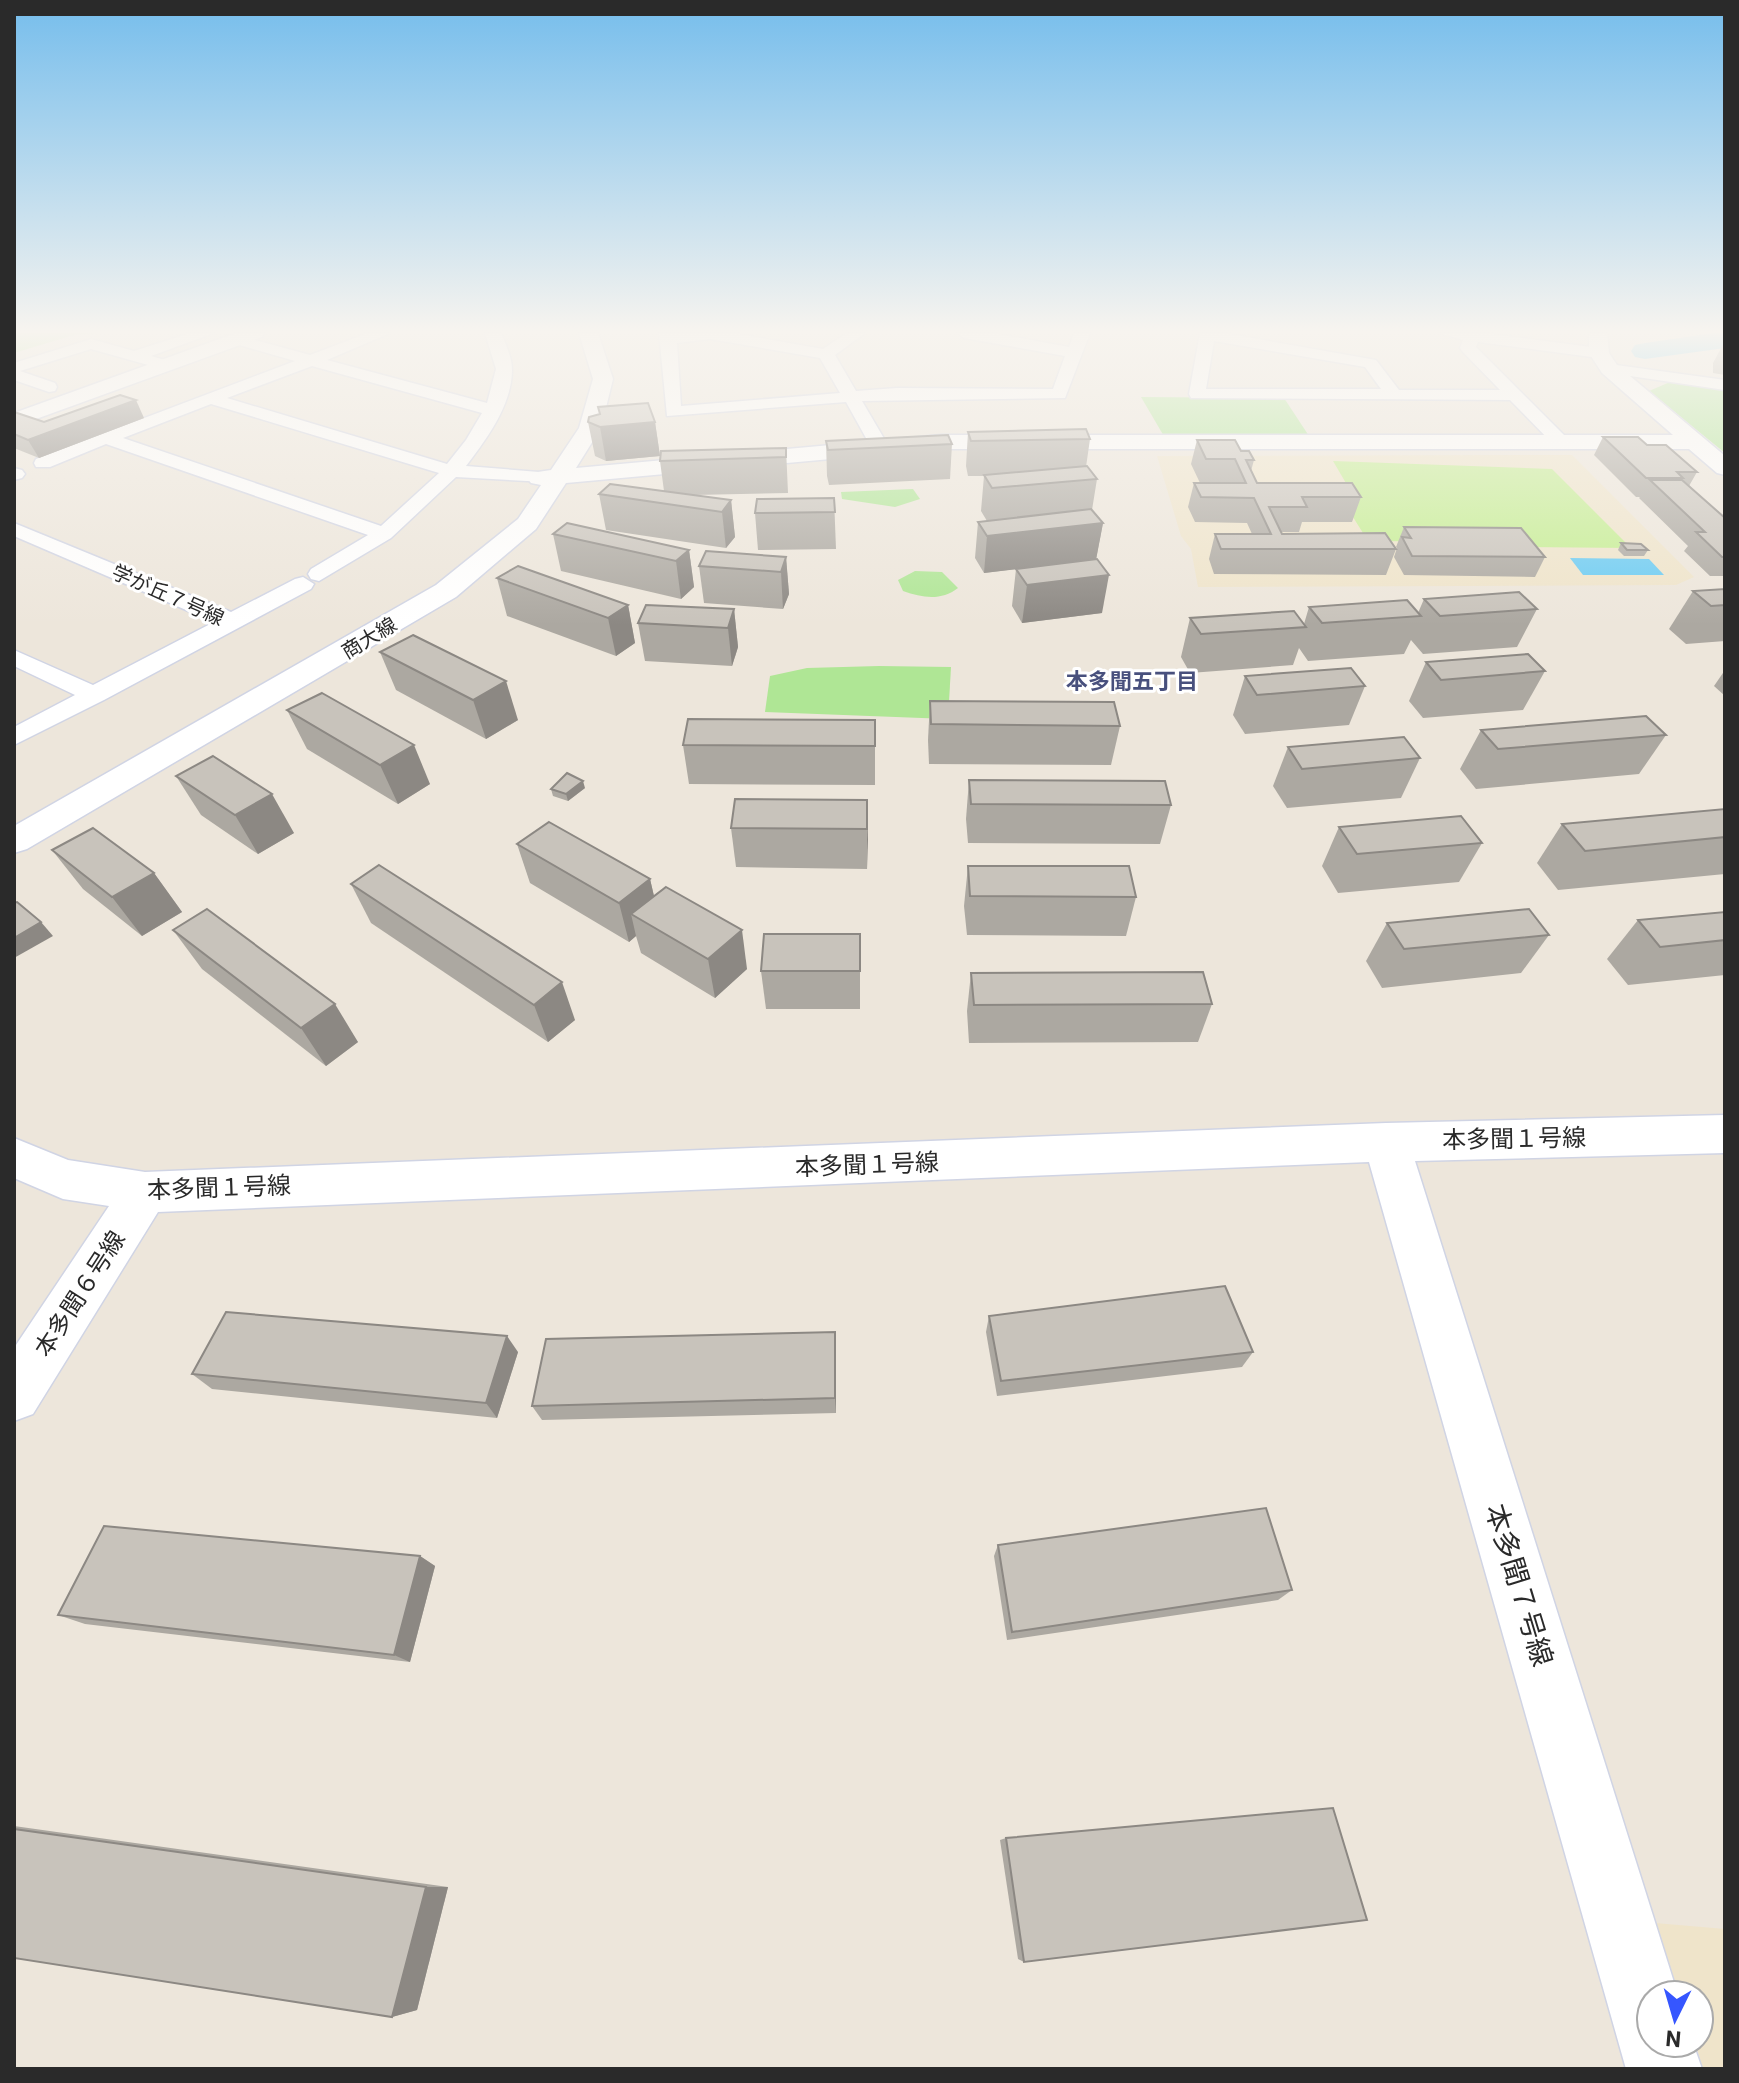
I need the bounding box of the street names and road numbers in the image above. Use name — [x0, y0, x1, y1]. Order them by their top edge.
street label: 学が丘７号線 — [108, 560, 228, 630]
street label: 商大線 — [337, 612, 401, 664]
street label: 本多聞１号線 — [1442, 1124, 1586, 1154]
street label: 本多聞１号線 — [795, 1148, 939, 1182]
street label: 本多聞１号線 — [147, 1171, 291, 1205]
street label: 本多聞６号線 — [29, 1226, 131, 1362]
street label: 本多聞７号線 — [1479, 1500, 1559, 1670]

